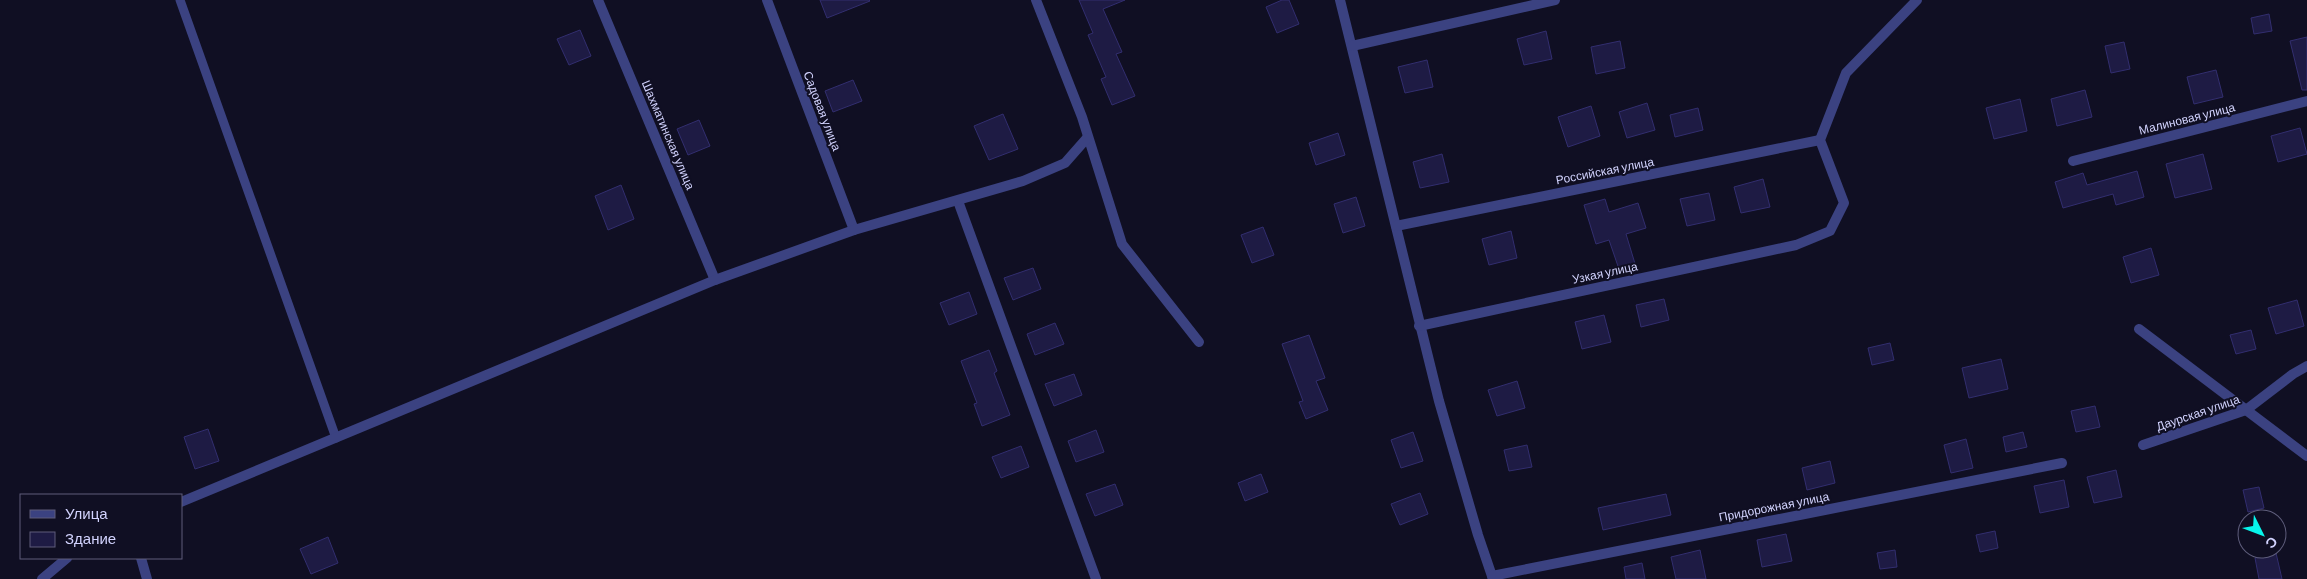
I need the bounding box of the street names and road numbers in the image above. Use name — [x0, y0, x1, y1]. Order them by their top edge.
street label: Садовая улица — [800, 69, 845, 153]
street label: Шахматинская улица — [639, 78, 698, 192]
street label: Малиновая улица — [2137, 99, 2237, 138]
street label: Российская улица — [1555, 154, 1656, 187]
street label: Узкая улица — [1571, 258, 1639, 287]
street label: Даурская улица — [2154, 391, 2242, 434]
street label: Придорожная улица — [1717, 488, 1831, 525]

